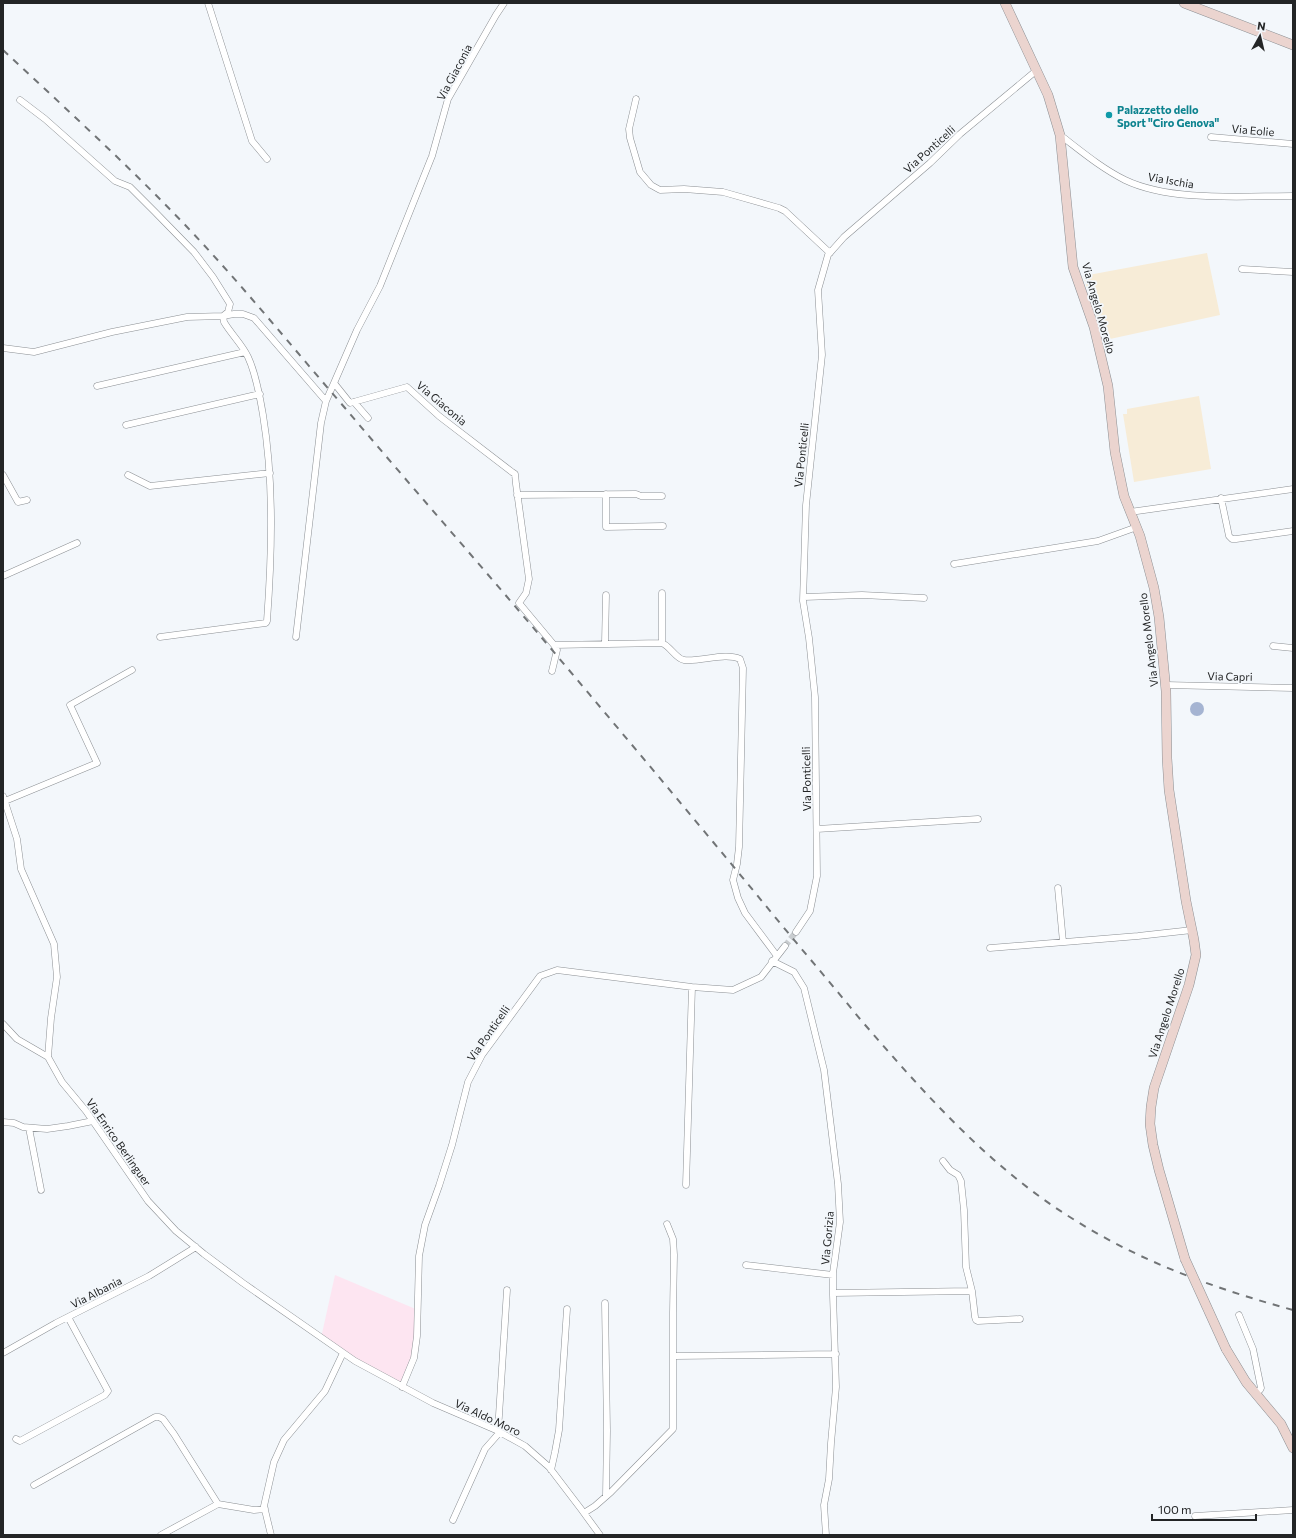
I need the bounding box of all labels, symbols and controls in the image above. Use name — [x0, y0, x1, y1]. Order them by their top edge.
north arrow — [1240, 16, 1280, 56]
text: N — [1256, 19, 1266, 33]
street label: Via Giaconia — [434, 42, 474, 102]
place label: Palazzetto dello Sport "Ciro Genova" — [1117, 103, 1220, 129]
marker: Palazzetto dello Sport "Ciro Genova" — [1104, 110, 1114, 120]
street label: Via Ponticelli — [901, 122, 958, 176]
street label: Via Eolie — [1231, 122, 1275, 138]
street label: Via Ischia — [1147, 170, 1195, 190]
street label: Via Angelo Morello — [1080, 261, 1118, 356]
street label: Via Giaconia — [414, 378, 470, 428]
street label: Via Ponticelli — [791, 422, 811, 488]
street label: Via Angelo Morello — [1136, 592, 1160, 688]
street label: Via Capri — [1207, 669, 1253, 683]
street label: Via Ponticelli — [799, 746, 813, 812]
street label: Via Angelo Morello — [1145, 966, 1187, 1060]
street label: Via Ponticelli — [464, 1003, 512, 1063]
street label: Via Enrico Berlinguer — [84, 1096, 154, 1189]
street label: Via Gorizia — [818, 1210, 836, 1266]
street label: Via Albania — [68, 1274, 124, 1310]
street label: Via Aldo Moro — [453, 1396, 524, 1438]
scale bar — [1152, 1496, 1256, 1522]
text: 100 m — [1158, 1502, 1192, 1516]

